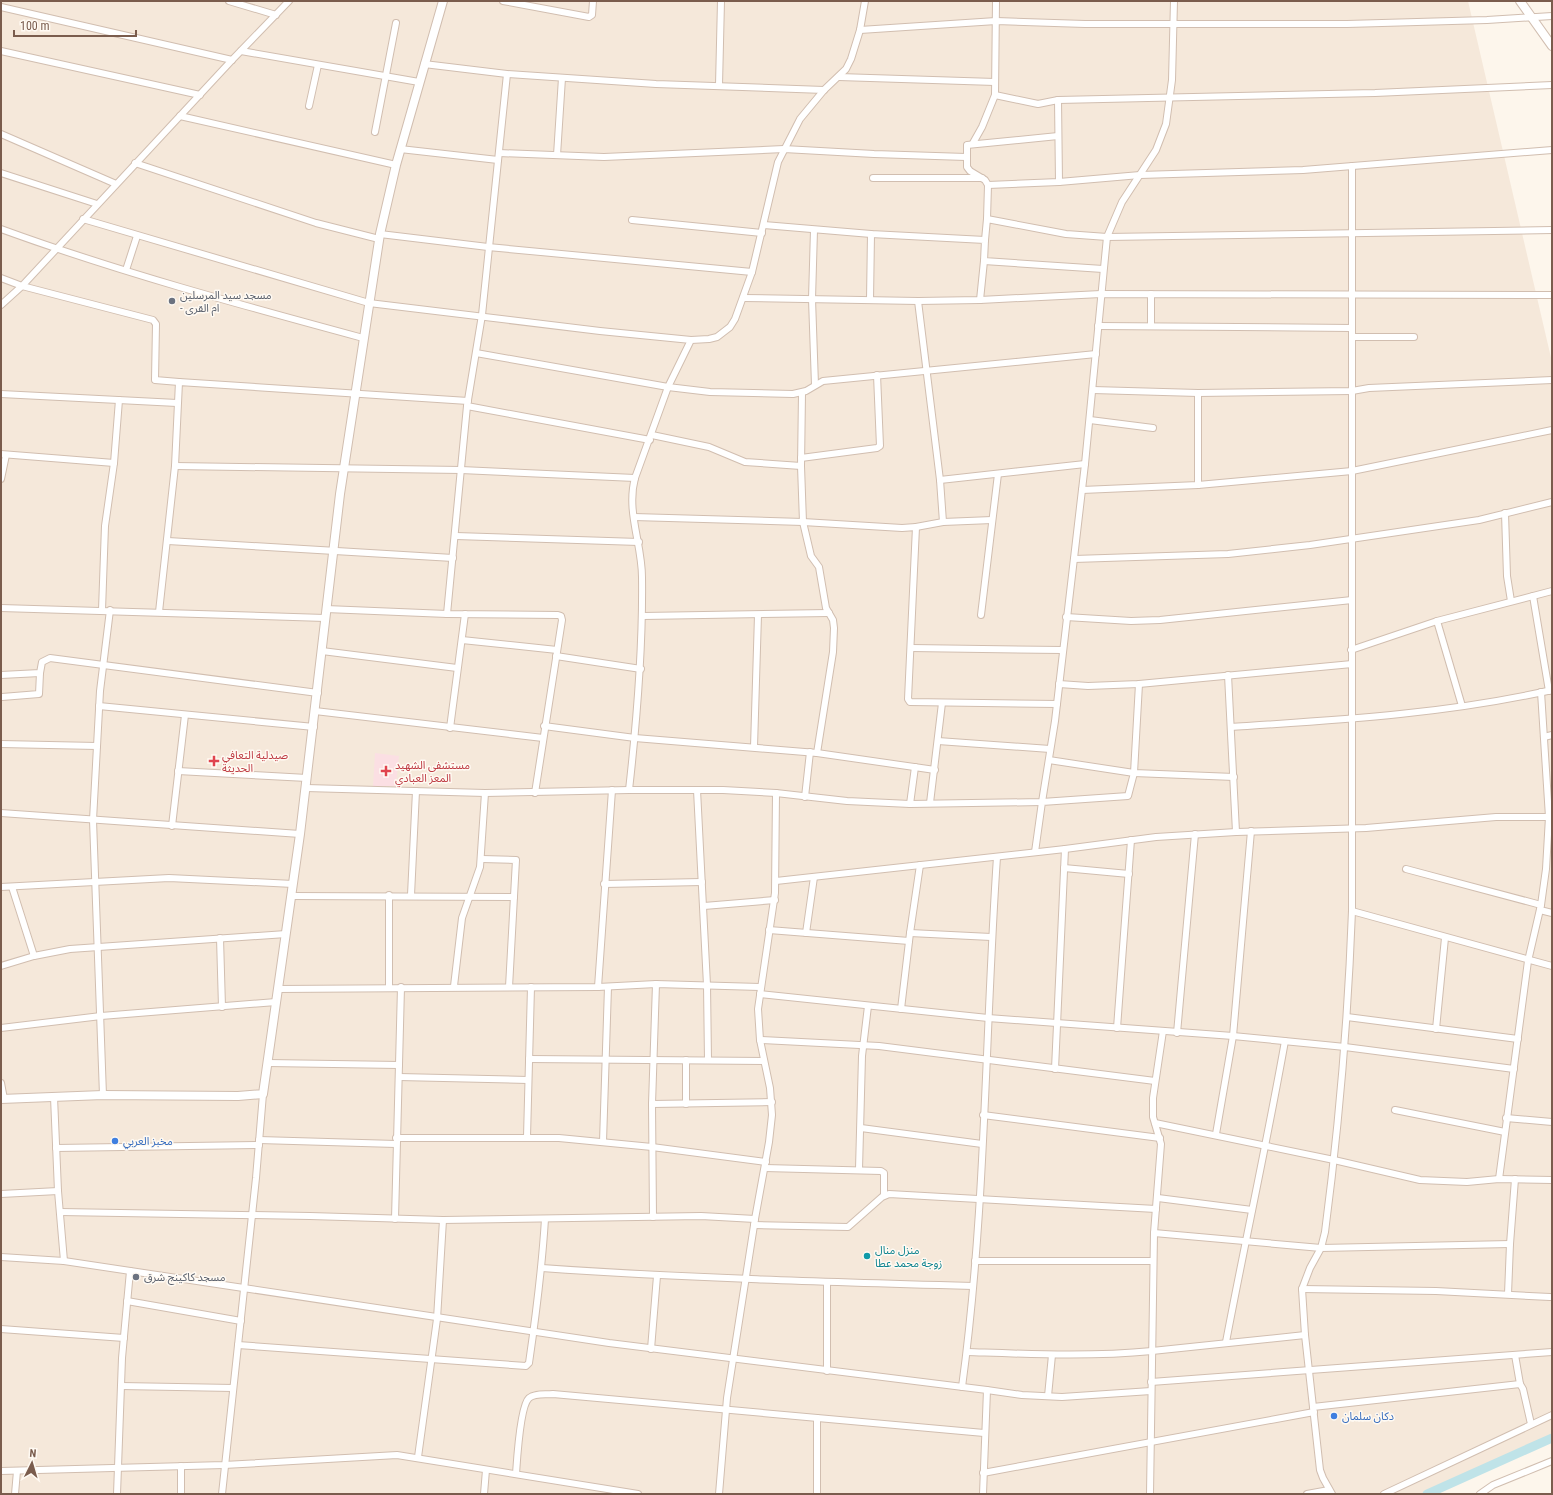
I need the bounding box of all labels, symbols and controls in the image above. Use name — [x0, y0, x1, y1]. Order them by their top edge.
scale bar — [14, 12, 136, 38]
text: 100 m — [20, 19, 50, 33]
place label: مسجد سيد المرسلين - ام القرى — [180, 289, 272, 316]
marker: مسجد سيد المرسلين - ام القرى — [167, 296, 177, 306]
place label: صيدلية التعافي الحديثة — [222, 749, 288, 775]
marker: صيدلية التعافي الحديثة — [209, 756, 219, 766]
place label: مستشفى الشهيد المعز العبادي — [395, 759, 470, 787]
marker: مستشفى الشهيد المعز العبادي — [380, 765, 392, 777]
place label: مخبز العربي — [123, 1135, 173, 1150]
marker: مخبز العربي — [110, 1136, 120, 1146]
place label: منزل منال زوجة محمد عطا — [875, 1244, 942, 1270]
marker: منزل منال زوجة محمد عطا — [862, 1251, 872, 1261]
place label: مسجد كاكينج شرق — [144, 1271, 226, 1285]
marker: مسجد كاكينج شرق — [131, 1272, 141, 1282]
place label: دكان سلمان — [1342, 1410, 1394, 1423]
marker: دكان سلمان — [1329, 1411, 1339, 1421]
north arrow — [12, 1443, 52, 1483]
text: N — [29, 1447, 37, 1460]

